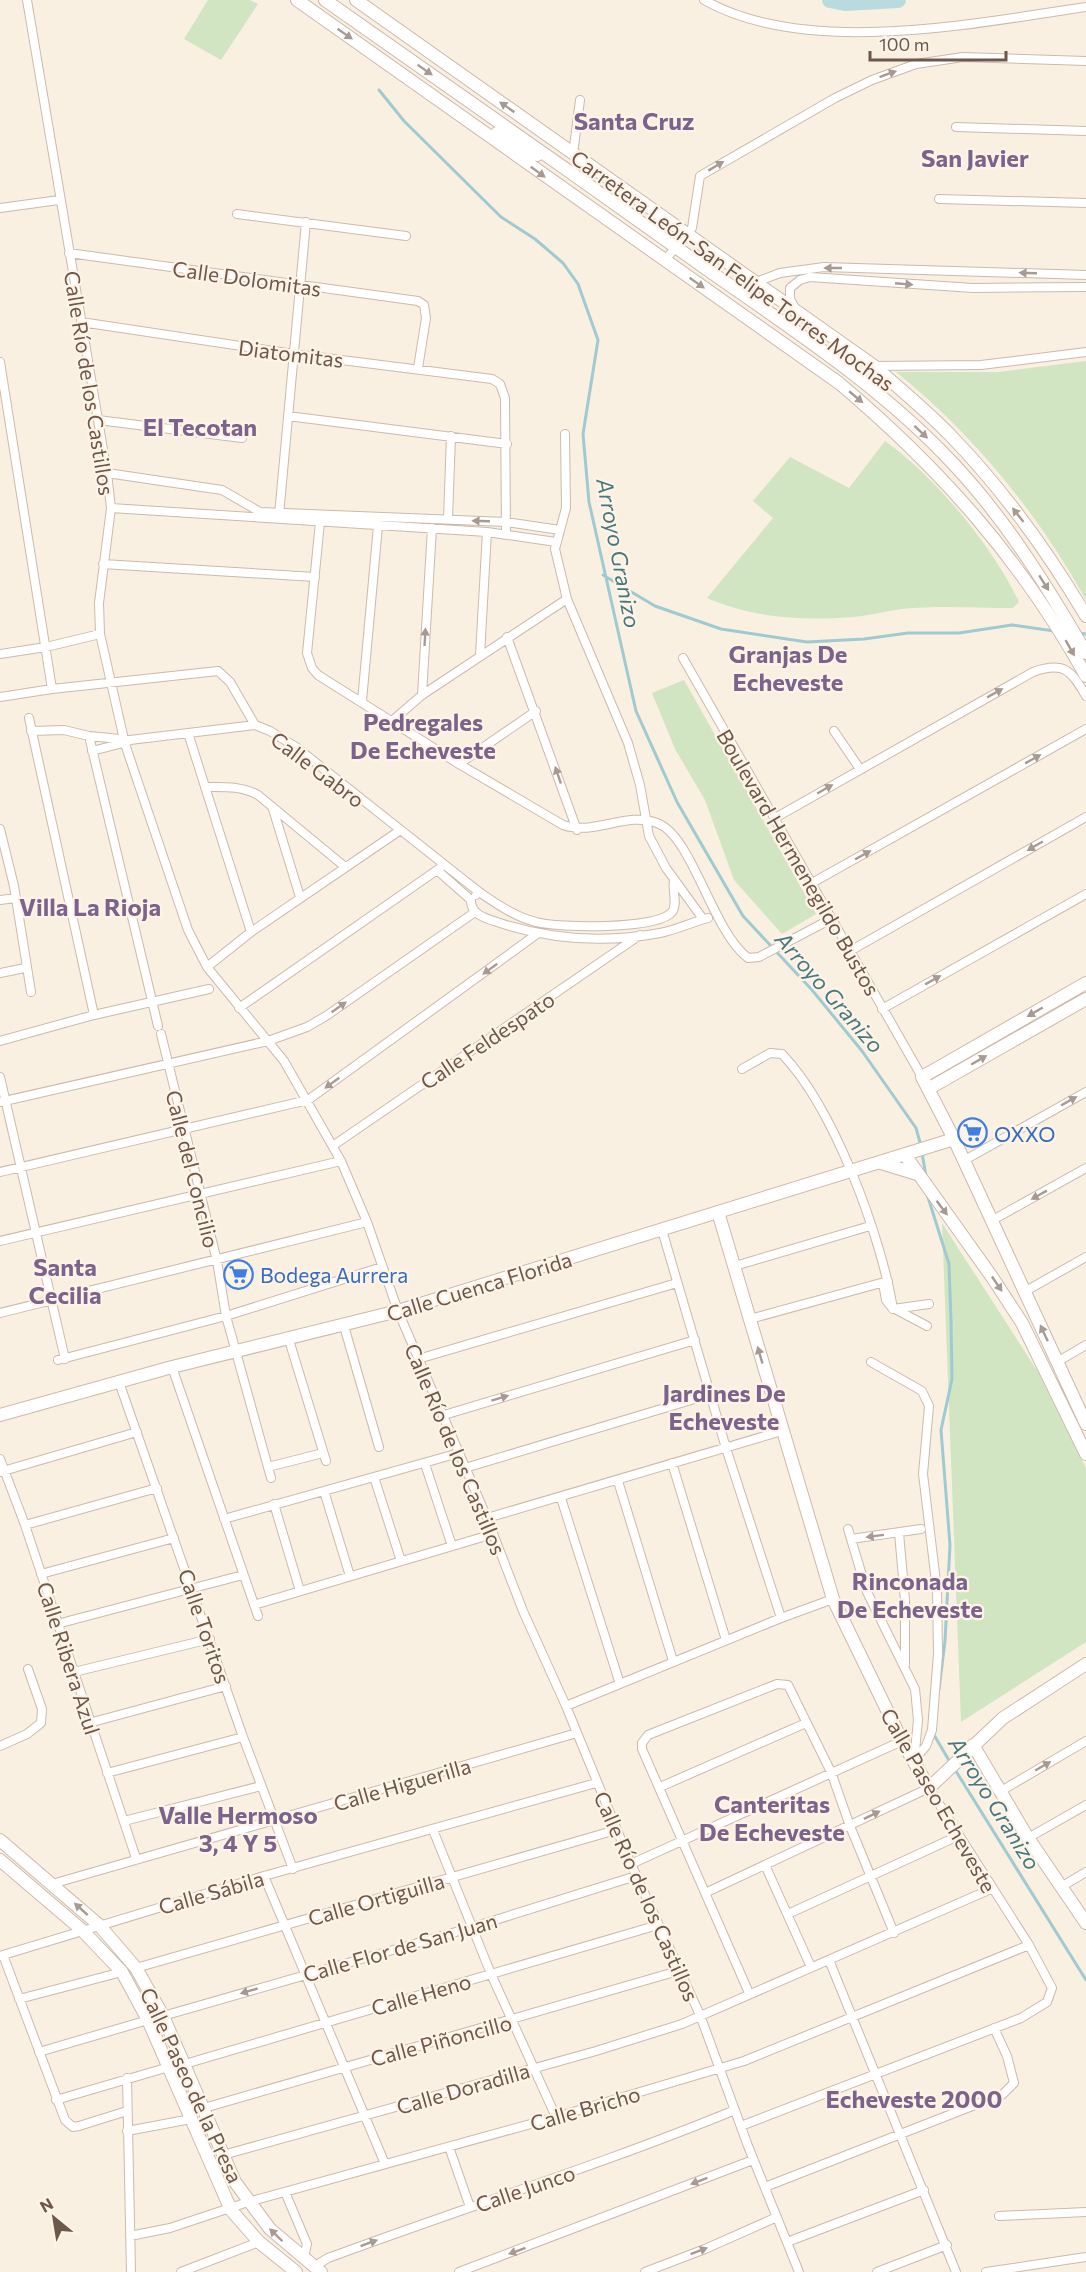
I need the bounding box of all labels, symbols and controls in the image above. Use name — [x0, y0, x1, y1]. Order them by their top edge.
scale bar — [870, 24, 1006, 62]
one-way arrow — [336, 28, 352, 40]
text: 100 m — [879, 33, 929, 55]
one-way arrow — [416, 64, 432, 76]
one-way arrow — [879, 69, 897, 79]
one-way arrow — [499, 102, 515, 114]
district label: Santa Cruz — [574, 106, 694, 135]
district label: San Javier — [921, 143, 1029, 172]
street label: Carretera León-San Felipe Torres Mochas — [567, 144, 899, 396]
one-way arrow — [708, 160, 724, 171]
one-way arrow — [530, 165, 545, 177]
street label: Calle Dolomitas — [171, 255, 323, 301]
one-way arrow — [823, 263, 842, 273]
one-way arrow — [1018, 268, 1037, 277]
street label: Calle Río de los Castillos — [60, 269, 120, 497]
one-way arrow — [689, 277, 705, 289]
one-way arrow — [894, 279, 913, 288]
street label: Diatomitas — [237, 334, 345, 372]
one-way arrow — [848, 390, 863, 403]
district label: El Tecotan — [143, 412, 257, 441]
one-way arrow — [913, 425, 928, 438]
water label: Arroyo Granizo — [591, 475, 647, 630]
one-way arrow — [1013, 508, 1025, 523]
one-way arrow — [471, 516, 490, 525]
one-way arrow — [1038, 575, 1049, 591]
one-way arrow — [421, 627, 430, 646]
district label: Granjas De Echeveste — [728, 639, 848, 696]
one-way arrow — [1065, 640, 1075, 657]
one-way arrow — [987, 688, 1004, 698]
district label: Pedregales De Echeveste — [350, 707, 496, 764]
street label: Boulevard Hermenegildo Bustos — [712, 724, 886, 1000]
street label: Calle Gabro — [266, 726, 370, 812]
one-way arrow — [1025, 754, 1042, 764]
one-way arrow — [552, 766, 562, 784]
one-way arrow — [817, 784, 834, 794]
one-way arrow — [1026, 841, 1043, 851]
one-way arrow — [855, 850, 872, 860]
district label: Villa La Rioja — [19, 892, 161, 921]
water label: Arroyo Granizo — [769, 925, 890, 1058]
one-way arrow — [482, 962, 497, 974]
one-way arrow — [925, 975, 942, 985]
street label: Calle Feldespato — [415, 986, 559, 1094]
one-way arrow — [331, 1001, 347, 1013]
one-way arrow — [1027, 1007, 1043, 1018]
one-way arrow — [971, 1055, 988, 1065]
one-way arrow — [324, 1077, 340, 1089]
street label: Calle del Concilio — [161, 1088, 225, 1250]
one-way arrow — [1061, 1096, 1078, 1106]
supermarket icon: OXXO — [957, 1117, 989, 1149]
place label: OXXO — [994, 1121, 1055, 1146]
one-way arrow — [1030, 1190, 1047, 1200]
one-way arrow — [936, 1200, 948, 1215]
street label: Calle Cuenca Florida — [383, 1246, 575, 1326]
district label: Santa Cecilia — [28, 1252, 102, 1309]
supermarket icon: Bodega Aurrera — [223, 1258, 255, 1290]
place label: Bodega Aurrera — [260, 1262, 408, 1287]
one-way arrow — [991, 1276, 1002, 1292]
one-way arrow — [1039, 1324, 1048, 1341]
street label: Calle Río de los Castillos — [400, 1340, 512, 1558]
one-way arrow — [755, 1346, 764, 1364]
district label: Jardines De Echeveste — [662, 1378, 786, 1435]
one-way arrow — [491, 1393, 509, 1402]
one-way arrow — [865, 1532, 884, 1541]
street label: Calle Toritos — [174, 1565, 236, 1687]
district label: Rinconada De Echeveste — [837, 1566, 983, 1623]
street label: Calle Ribera Azul — [33, 1578, 105, 1738]
street label: Calle Paseo Echeveste — [876, 1703, 1002, 1897]
water label: Arroyo Granizo — [943, 1731, 1047, 1875]
street label: Calle Higuerilla — [330, 1752, 474, 1816]
one-way arrow — [1035, 1761, 1052, 1771]
street label: Calle Río de los Castillos — [589, 1787, 705, 2005]
district label: Canteritas De Echeveste — [699, 1789, 845, 1846]
district label: Valle Hermoso 3, 4 Y 5 — [158, 1800, 318, 1857]
one-way arrow — [863, 1811, 881, 1821]
street label: Calle Sábila — [155, 1865, 267, 1919]
street label: Calle Ortiguilla — [305, 1868, 447, 1930]
one-way arrow — [74, 1903, 89, 1916]
street label: Calle Flor de San Juan — [300, 1907, 500, 1987]
street label: Calle Heno — [368, 1968, 474, 2020]
street label: Calle Paseo de la Presa — [136, 1983, 248, 2187]
one-way arrow — [240, 1986, 258, 1996]
street label: Calle Piñoncillo — [368, 2009, 514, 2071]
street label: Calle Doradilla — [393, 2057, 533, 2119]
street label: Calle Bricho — [527, 2080, 643, 2136]
district label: Echeveste 2000 — [826, 2084, 1002, 2113]
street label: Calle Junco — [472, 2159, 578, 2217]
one-way arrow — [689, 2177, 707, 2187]
north arrow — [24, 2188, 84, 2248]
text: N — [36, 2193, 56, 2216]
one-way arrow — [269, 2228, 284, 2242]
one-way arrow — [360, 2238, 378, 2248]
one-way arrow — [690, 2246, 708, 2256]
one-way arrow — [507, 2247, 525, 2257]

